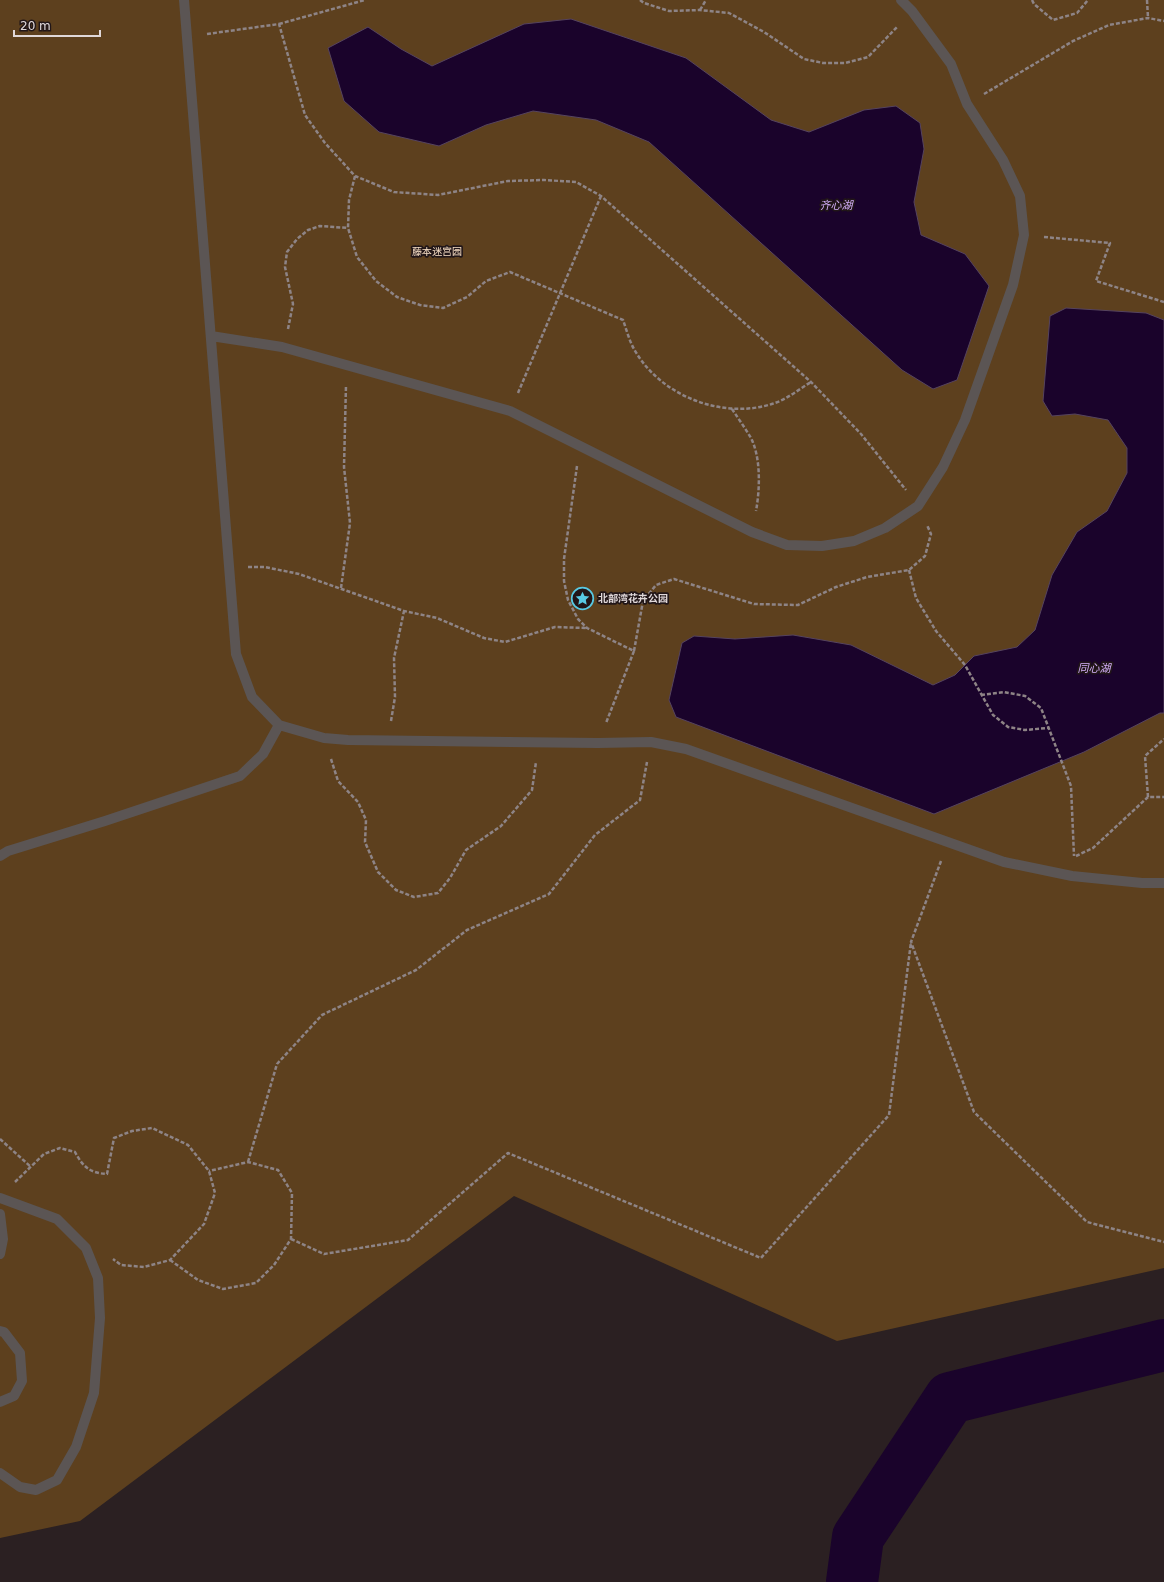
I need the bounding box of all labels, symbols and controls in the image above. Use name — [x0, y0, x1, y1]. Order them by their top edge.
scale bar — [14, 12, 100, 38]
text: 20 m — [20, 19, 51, 33]
water label: 齐心湖 — [820, 199, 854, 212]
park label: 藤本迷宫园 — [412, 246, 462, 257]
place icon: 北部湾花卉公园 — [569, 585, 595, 611]
place label: 北部湾花卉公园 — [598, 593, 668, 604]
water label: 同心湖 — [1078, 662, 1112, 675]

